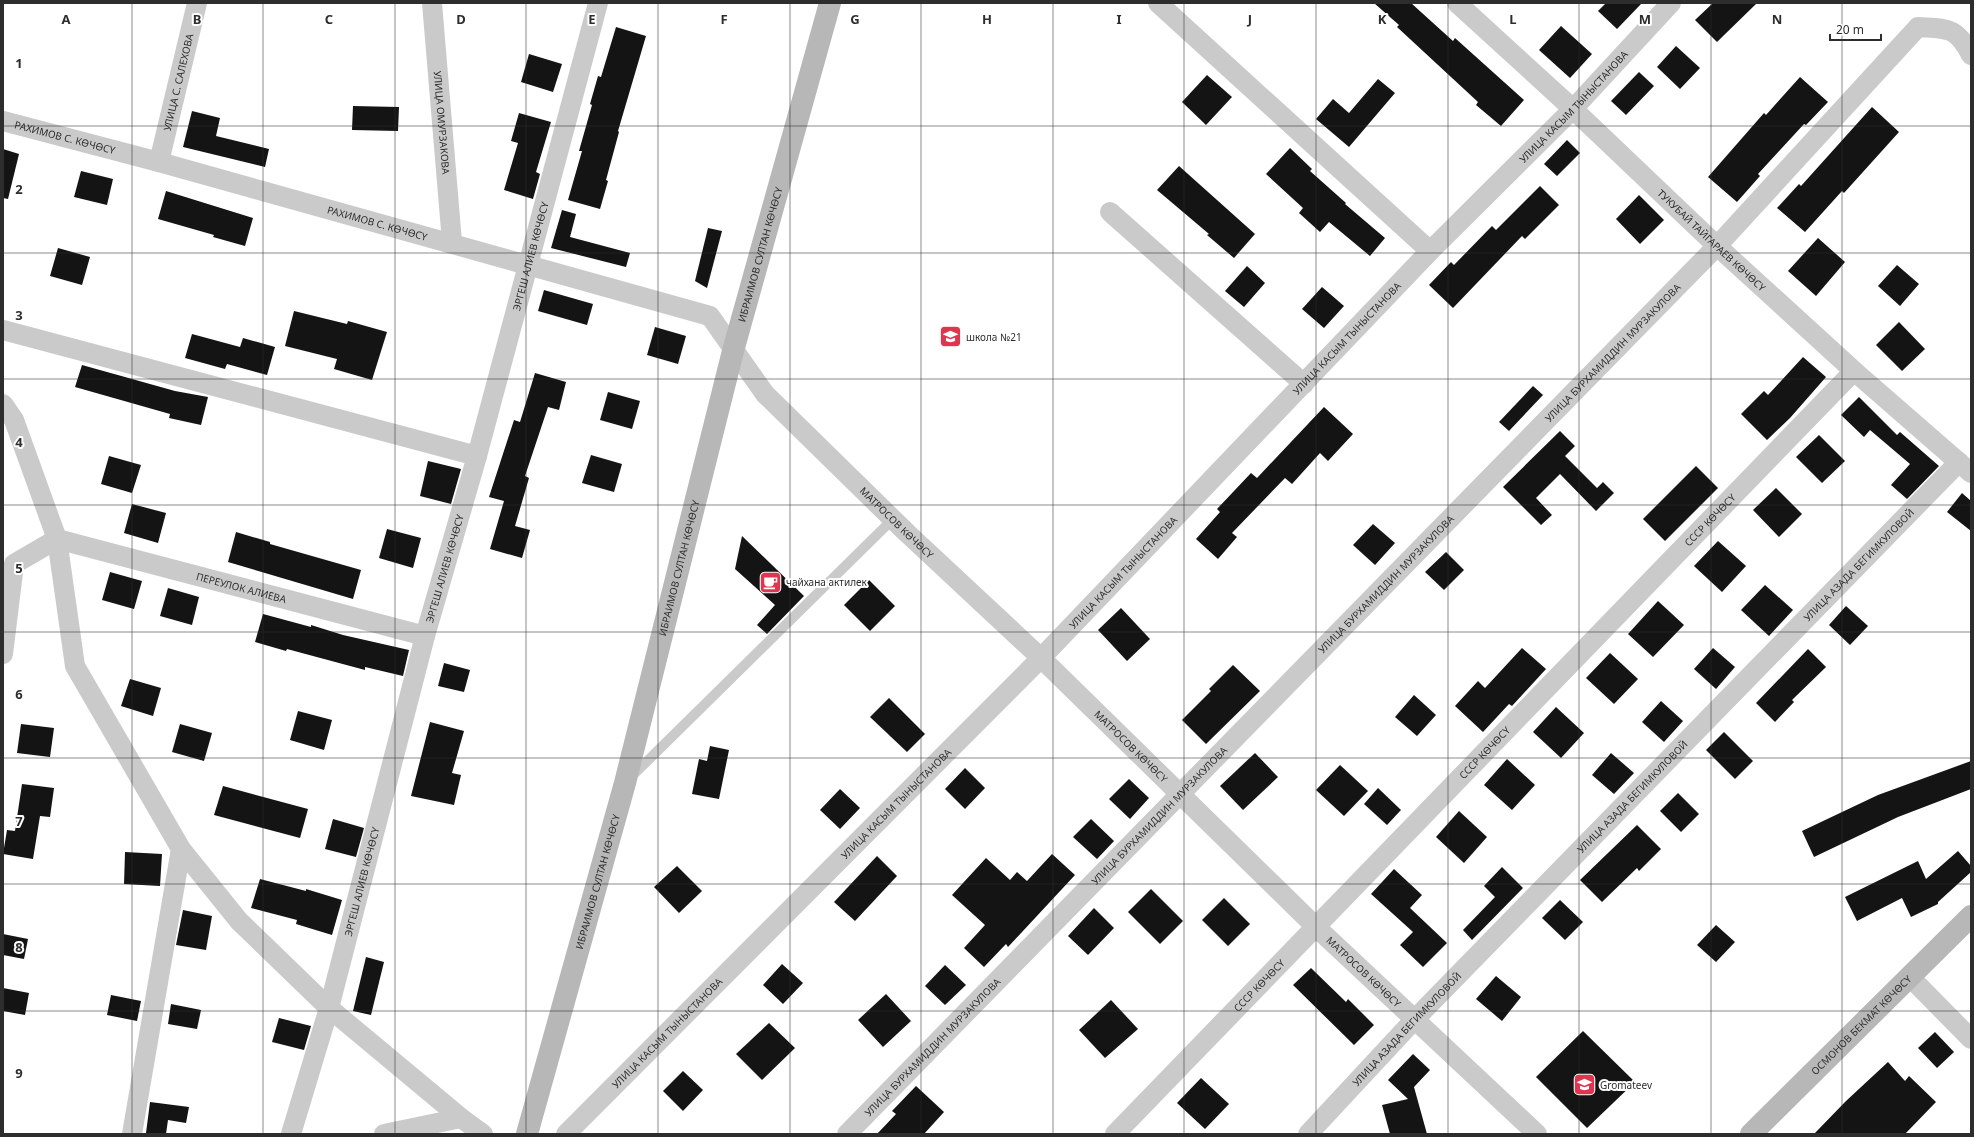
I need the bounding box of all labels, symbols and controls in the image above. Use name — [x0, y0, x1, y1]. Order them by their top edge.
text: A — [62, 10, 71, 28]
text: B — [193, 10, 201, 28]
text: C — [325, 10, 333, 28]
text: D — [456, 10, 466, 28]
text: E — [588, 10, 596, 28]
text: F — [720, 10, 728, 28]
text: G — [850, 10, 860, 28]
text: H — [982, 10, 992, 28]
text: I — [1116, 10, 1122, 28]
text: J — [1247, 10, 1252, 28]
text: K — [1378, 10, 1387, 28]
text: L — [1509, 10, 1517, 28]
text: M — [1639, 10, 1651, 28]
text: N — [1772, 10, 1782, 28]
scale bar — [1830, 16, 1881, 42]
text: 20 m — [1836, 21, 1864, 38]
street label: УЛИЦА С. САЛЕХОВА — [160, 32, 197, 132]
street label: УЛИЦА КАСЫМ ТЫНЫСТАНОВА — [1516, 47, 1631, 166]
text: 1 — [15, 54, 23, 72]
street label: УЛИЦА ОМУРЗАКОВА — [431, 70, 453, 176]
street label: РАХИМОВ С. КӨЧӨСҮ — [13, 117, 117, 157]
text: 2 — [15, 180, 23, 198]
street label: ИБРАИМОВ СУЛТАН КӨЧӨСҮ — [734, 185, 785, 323]
street label: ТУКУБАЙ ТАЙГАРАЕВ КӨЧӨСҮ — [1654, 186, 1769, 294]
street label: ЭРГЕШ АЛИЕВ КӨЧӨСҮ — [509, 200, 552, 312]
street label: РАХИМОВ С. КӨЧӨСҮ — [326, 202, 429, 244]
street label: УЛИЦА КАСЫМ ТЫНЫСТАНОВА — [1290, 278, 1404, 397]
street label: УЛИЦА БУРХАМИДДИН МУРЗАКУЛОВА — [1542, 280, 1684, 425]
text: 3 — [15, 306, 23, 324]
school or university icon: школа №21 — [937, 324, 963, 350]
place label: школа №21 — [966, 330, 1022, 344]
text: 4 — [15, 433, 23, 451]
street label: МАТРОСОВ КӨЧӨСҮ — [857, 484, 937, 562]
street label: СССР КӨЧӨСҮ — [1681, 490, 1739, 549]
street label: ИБРАИМОВ СУЛТАН КӨЧӨСҮ — [655, 498, 703, 637]
street label: УЛИЦА АЗАДА БЕГИМКУЛОВОЙ — [1800, 505, 1917, 624]
street label: УЛИЦА БУРХАМИДДИН МУРЗАКУЛОВА — [1315, 511, 1457, 656]
street label: ЭРГЕШ АЛИЕВ КӨЧӨСҮ — [422, 512, 467, 624]
street label: УЛИЦА КАСЫМ ТЫНЫСТАНОВА — [1066, 512, 1181, 632]
text: 5 — [15, 559, 23, 577]
street label: ПЕРЕУЛОК АЛИЕВА — [195, 569, 288, 606]
cafe icon: чайхана актилек — [757, 569, 783, 595]
place label: чайхана актилек — [786, 575, 868, 589]
text: 6 — [15, 685, 23, 703]
street label: МАТРОСОВ КӨЧӨСҮ — [1091, 707, 1171, 786]
street label: СССР КӨЧӨСҮ — [1456, 723, 1513, 782]
street label: УЛИЦА АЗАДА БЕГИМКУЛОВОЙ — [1574, 737, 1690, 856]
street label: УЛИЦА БУРХАМИДДИН МУРЗАКУЛОВА — [1088, 743, 1230, 888]
street label: УЛИЦА КАСЫМ ТЫНЫСТАНОВА — [838, 745, 955, 862]
text: 7 — [15, 812, 23, 830]
street label: ИБРАИМОВ СУЛТАН КӨЧӨСҮ — [572, 812, 623, 951]
street label: ЭРГЕШ АЛИЕВ КӨЧӨСҮ — [341, 825, 382, 938]
street label: МАТРОСОВ КӨЧӨСҮ — [1323, 933, 1404, 1010]
text: 8 — [15, 938, 23, 956]
street label: СССР КӨЧӨСҮ — [1230, 956, 1288, 1015]
street label: УЛИЦА АЗАДА БЕГИМКУЛОВОЙ — [1349, 969, 1464, 1089]
street label: ОСМОНОВ БЕКМАТ КӨЧӨСҮ — [1808, 972, 1915, 1078]
street label: УЛИЦА КАСЫМ ТЫНЫСТАНОВА — [609, 974, 726, 1091]
street label: УЛИЦА БУРХАМИДДИН МУРЗАКУЛОВА — [861, 974, 1004, 1119]
text: 9 — [15, 1064, 23, 1082]
school or university icon: Gromateev — [1571, 1072, 1597, 1098]
place label: Gromateev — [1600, 1078, 1653, 1092]

